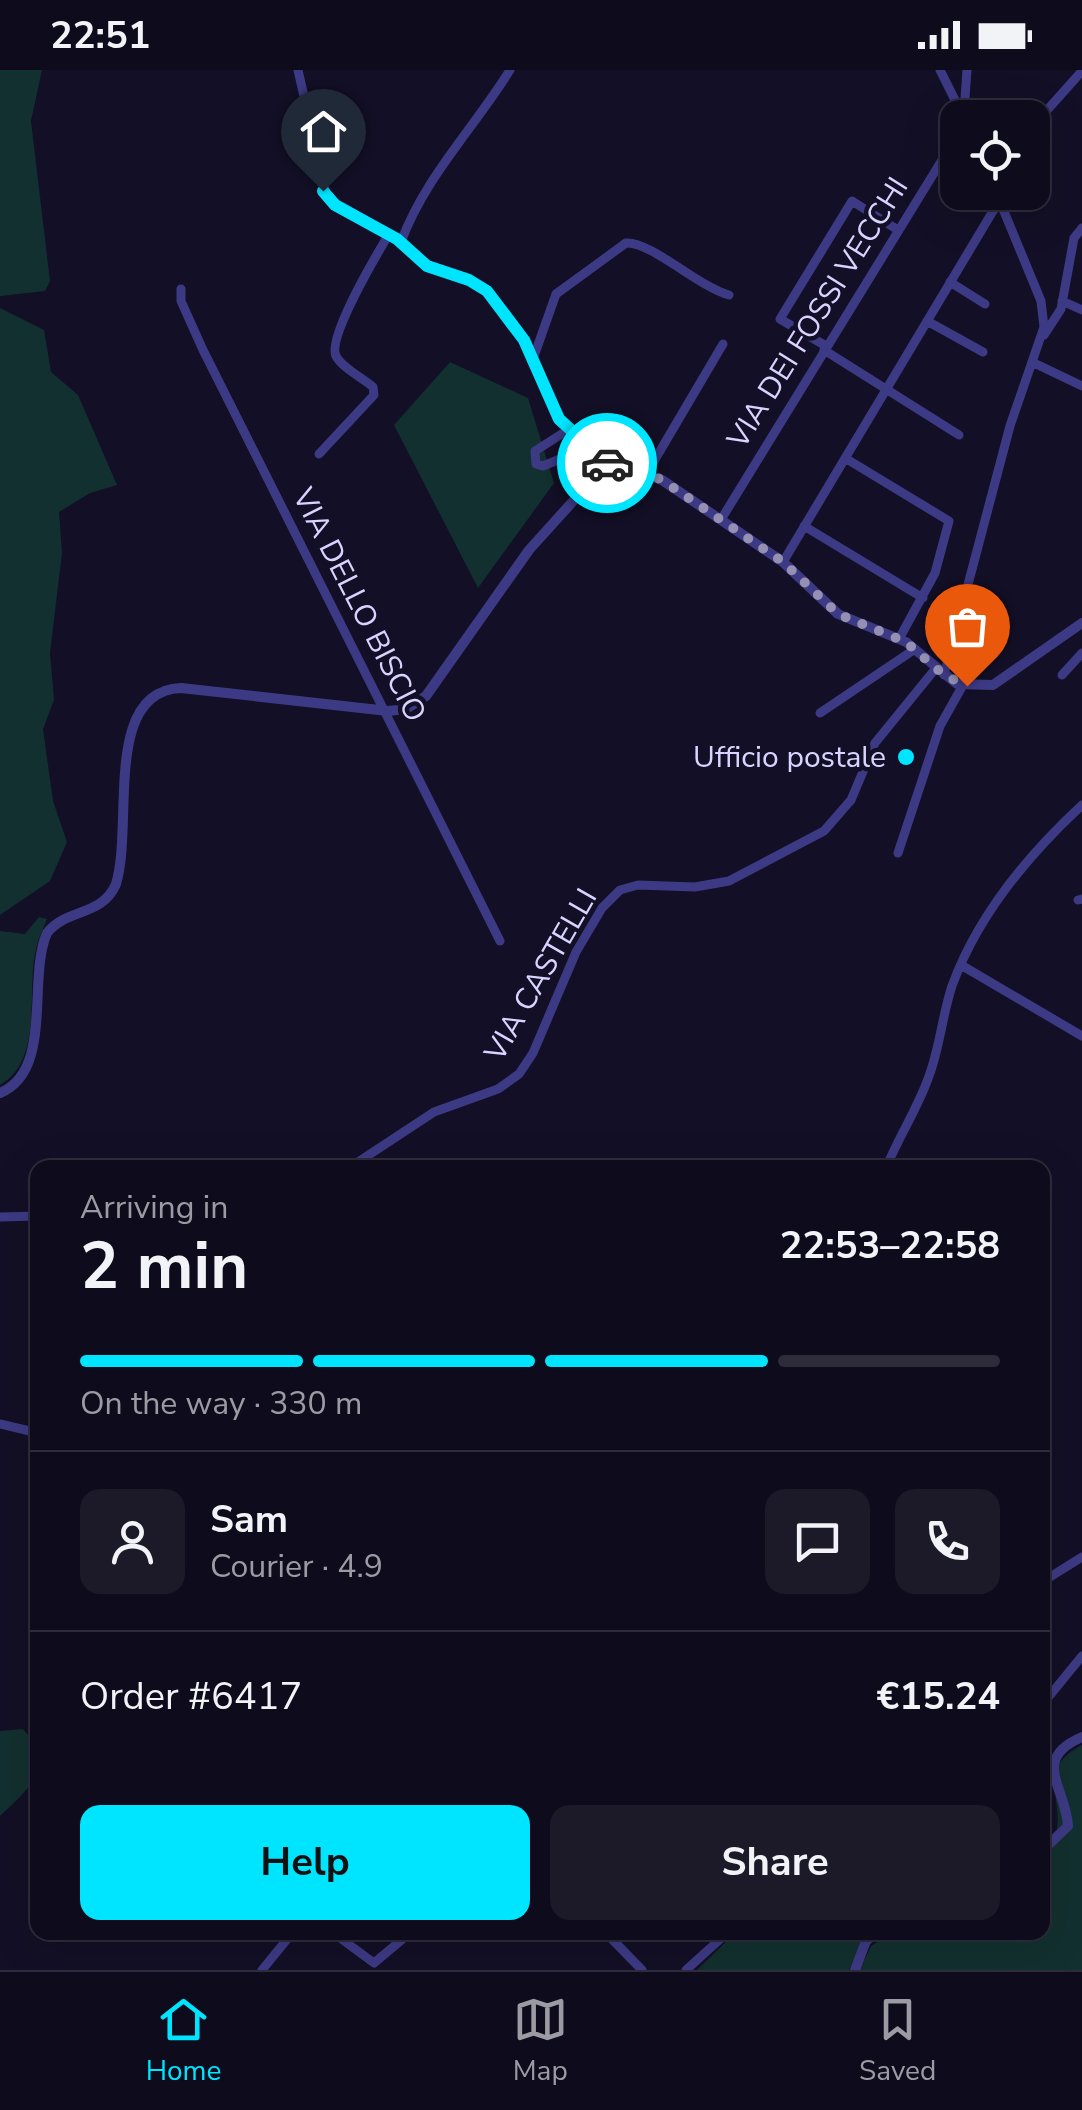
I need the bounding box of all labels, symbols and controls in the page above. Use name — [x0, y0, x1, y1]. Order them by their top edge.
text: 22:51 — [50, 10, 151, 61]
pin — [281, 89, 366, 192]
map controls — [940, 100, 1050, 210]
button: locate — [940, 100, 1050, 210]
icon: home — [296, 104, 351, 159]
street label: VIA DEI FOSSI VECCHI — [717, 170, 918, 457]
courier — [557, 413, 657, 513]
icon: car — [580, 436, 635, 491]
street label: VIA DELLO BISCIO — [282, 480, 436, 729]
pin — [925, 584, 1010, 687]
icon: bag — [940, 599, 995, 654]
place label: Ufficio postale — [693, 737, 886, 778]
marker: Ufficio postale — [895, 746, 917, 768]
street label: VIA CASTELLI — [474, 881, 607, 1070]
text: Arriving in — [80, 1186, 228, 1229]
text: 22:53–22:58 — [780, 1220, 1000, 1271]
text: 2 min — [80, 1222, 248, 1311]
text: On the way · 330 m — [80, 1382, 362, 1425]
button: person — [80, 1489, 185, 1594]
button: chat — [765, 1489, 870, 1594]
button: phone — [895, 1489, 1000, 1594]
text: Sam — [210, 1494, 288, 1545]
text: Courier · 4.9 — [210, 1545, 383, 1588]
text: Order #6417 — [80, 1671, 302, 1722]
text: €15.24 — [877, 1671, 1000, 1722]
button: Help — [80, 1805, 530, 1920]
button: Share — [550, 1805, 1000, 1920]
tab: Home — [146, 1992, 221, 2090]
tab: Map — [513, 1992, 568, 2090]
tab: Saved — [859, 1992, 936, 2090]

